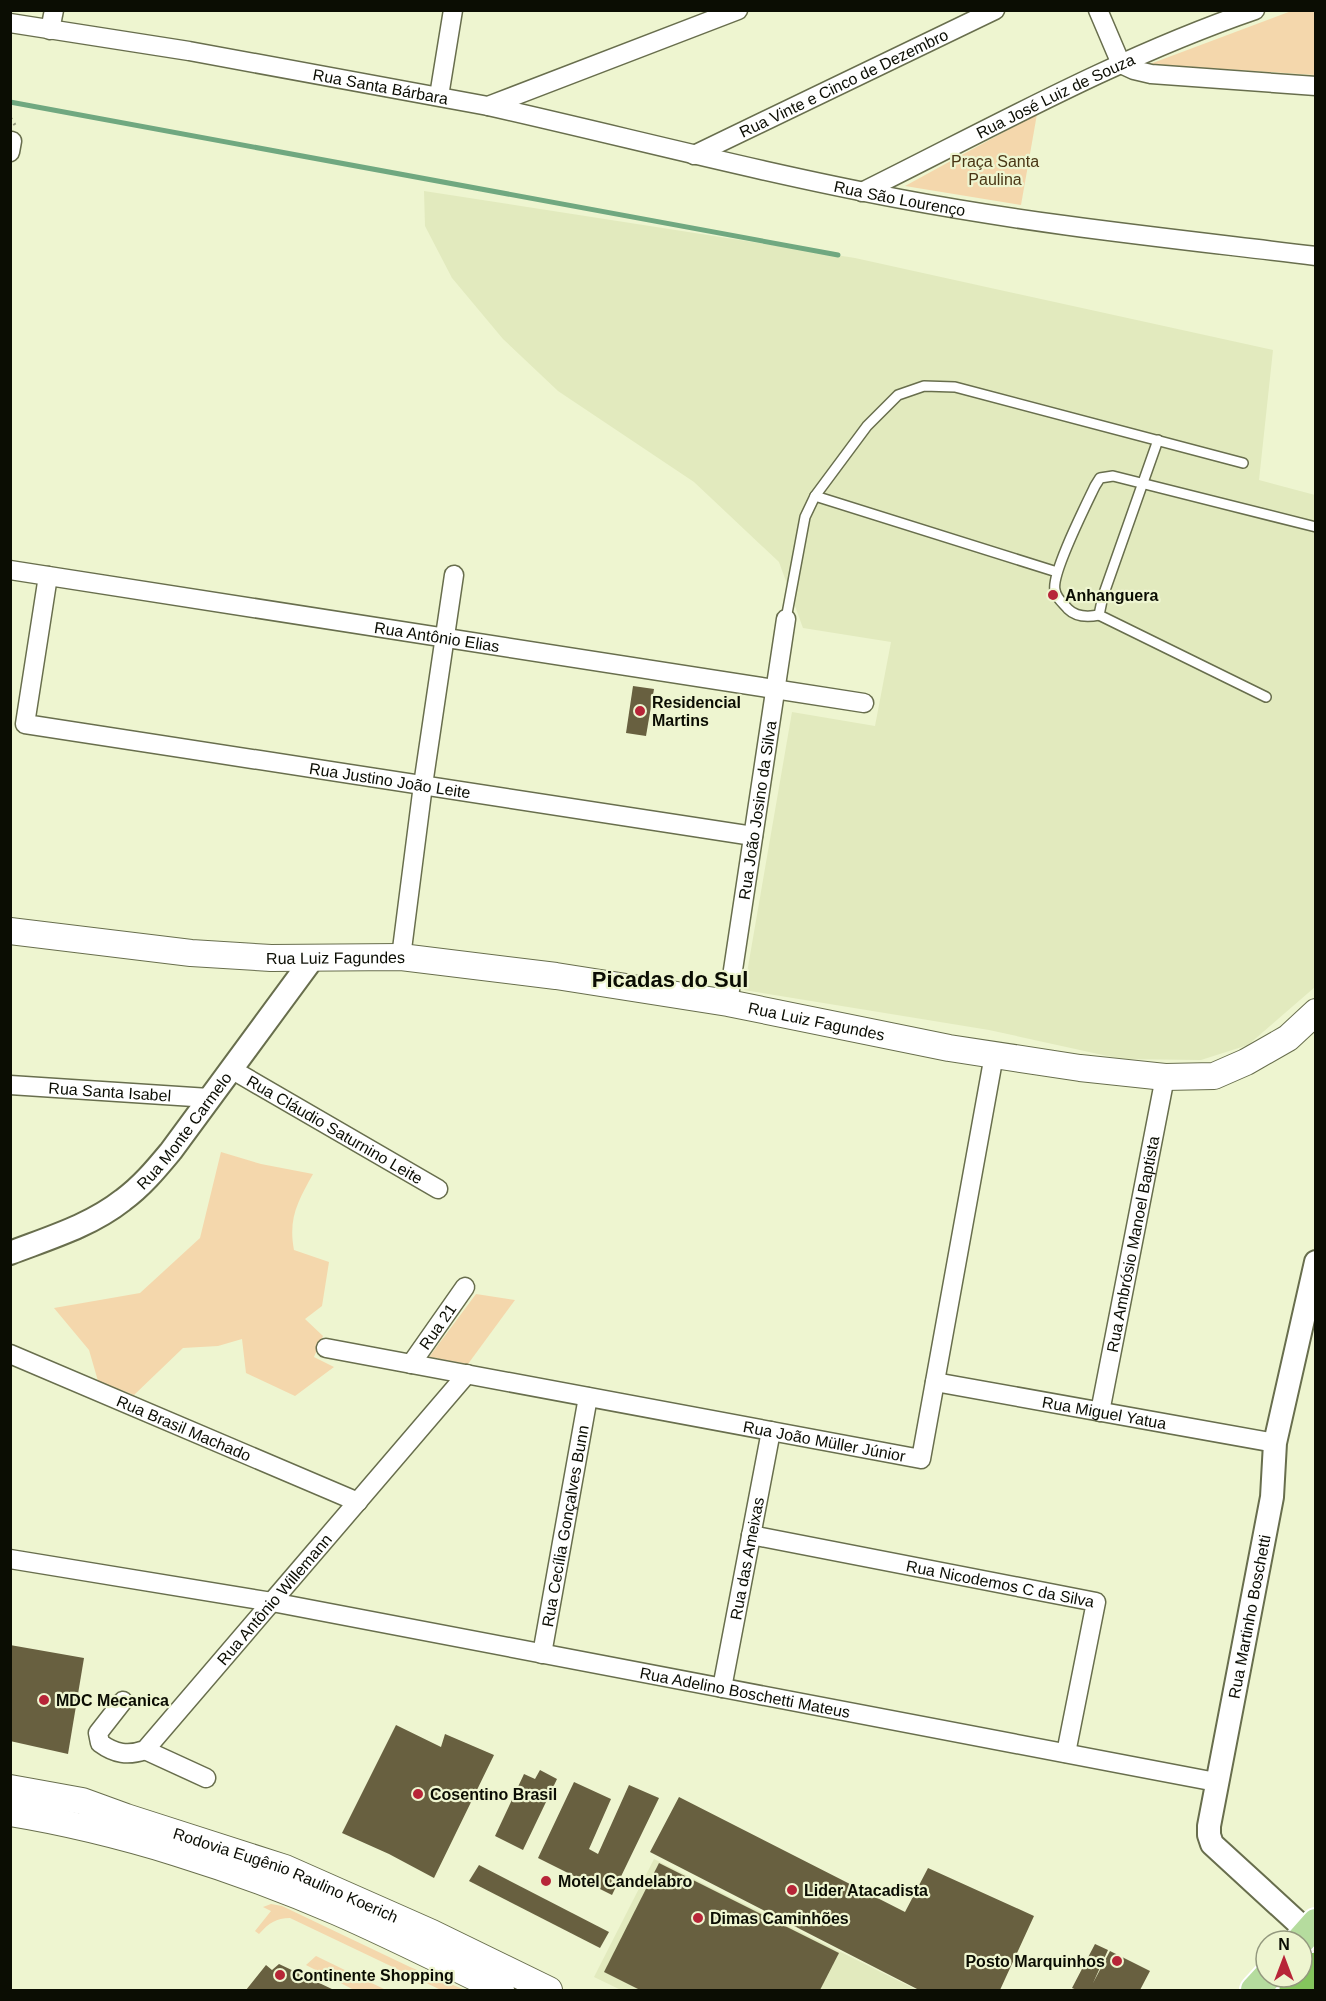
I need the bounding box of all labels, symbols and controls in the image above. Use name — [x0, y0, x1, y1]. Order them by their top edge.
street label: Rua Vinte e Cinco de Dezembro — [737, 26, 951, 141]
street label: Rua José Luiz de Souza — [974, 51, 1137, 142]
street label: Rua Santa Bárbara — [312, 66, 450, 108]
park label: Praça Santa Paulina — [951, 153, 1039, 188]
street label: Rua São Lourenço — [832, 178, 967, 219]
place label: Anhanguera — [1065, 587, 1158, 604]
marker: Anhanguera — [1046, 588, 1060, 602]
street label: Rua Antônio Elias — [373, 619, 501, 655]
place label: Residencial Martins — [652, 694, 741, 729]
marker: Residencial Martins — [633, 704, 647, 718]
street label: Rua João Josino da Silva — [736, 720, 780, 901]
street label: Rua Justino João Leite — [308, 760, 472, 801]
street label: Rua Luiz Fagundes — [266, 949, 405, 967]
district label: Picadas do Sul — [592, 967, 748, 992]
street label: Rua Luiz Fagundes — [747, 999, 886, 1044]
street label: Rua Monte Carmelo — [133, 1069, 235, 1193]
street label: Rua Cláudio Saturnino Leite — [244, 1072, 426, 1187]
street label: Rua Santa Isabel — [48, 1080, 172, 1105]
street label: Rua Ambrósio Manoel Baptista — [1104, 1135, 1162, 1354]
street label: Rua 21 — [416, 1301, 460, 1353]
street label: Rua Brasil Machado — [114, 1392, 253, 1464]
street label: Rua Miguel Yatua — [1041, 1393, 1168, 1432]
street label: Rua João Müller Júnior — [742, 1418, 907, 1465]
street label: Rua Cecília Gonçalves Bunn — [539, 1424, 592, 1628]
street label: Rua das Ameixas — [727, 1496, 767, 1621]
street label: Rua Antônio Willemann — [214, 1531, 335, 1668]
street label: Rua Martinho Boschetti — [1226, 1533, 1274, 1700]
street label: Rua Nicodemos C da Silva — [905, 1557, 1096, 1611]
street label: Rua Adelino Boschetti Mateus — [638, 1664, 851, 1721]
place label: MDC Mecanica — [56, 1692, 169, 1709]
marker: MDC Mecanica — [37, 1693, 51, 1707]
place label: Cosentino Brasil — [430, 1786, 557, 1803]
marker: Cosentino Brasil — [411, 1787, 425, 1801]
street label: Rodovia Eugênio Raulino Koerich — [171, 1825, 401, 1926]
place label: Motel Candelabro — [558, 1873, 692, 1890]
marker: Motel Candelabro — [539, 1874, 553, 1888]
place label: Lider Atacadista — [804, 1882, 928, 1899]
marker: Lider Atacadista — [785, 1883, 799, 1897]
place label: Dimas Caminhões — [710, 1910, 849, 1927]
marker: Dimas Caminhões — [691, 1911, 705, 1925]
north arrow — [1254, 1929, 1314, 1989]
text: N — [1278, 1936, 1290, 1953]
place label: Posto Marquinhos — [965, 1953, 1105, 1970]
marker: Posto Marquinhos — [1110, 1954, 1124, 1968]
place label: Continente Shopping — [292, 1967, 454, 1984]
marker: Continente Shopping — [273, 1968, 287, 1982]

